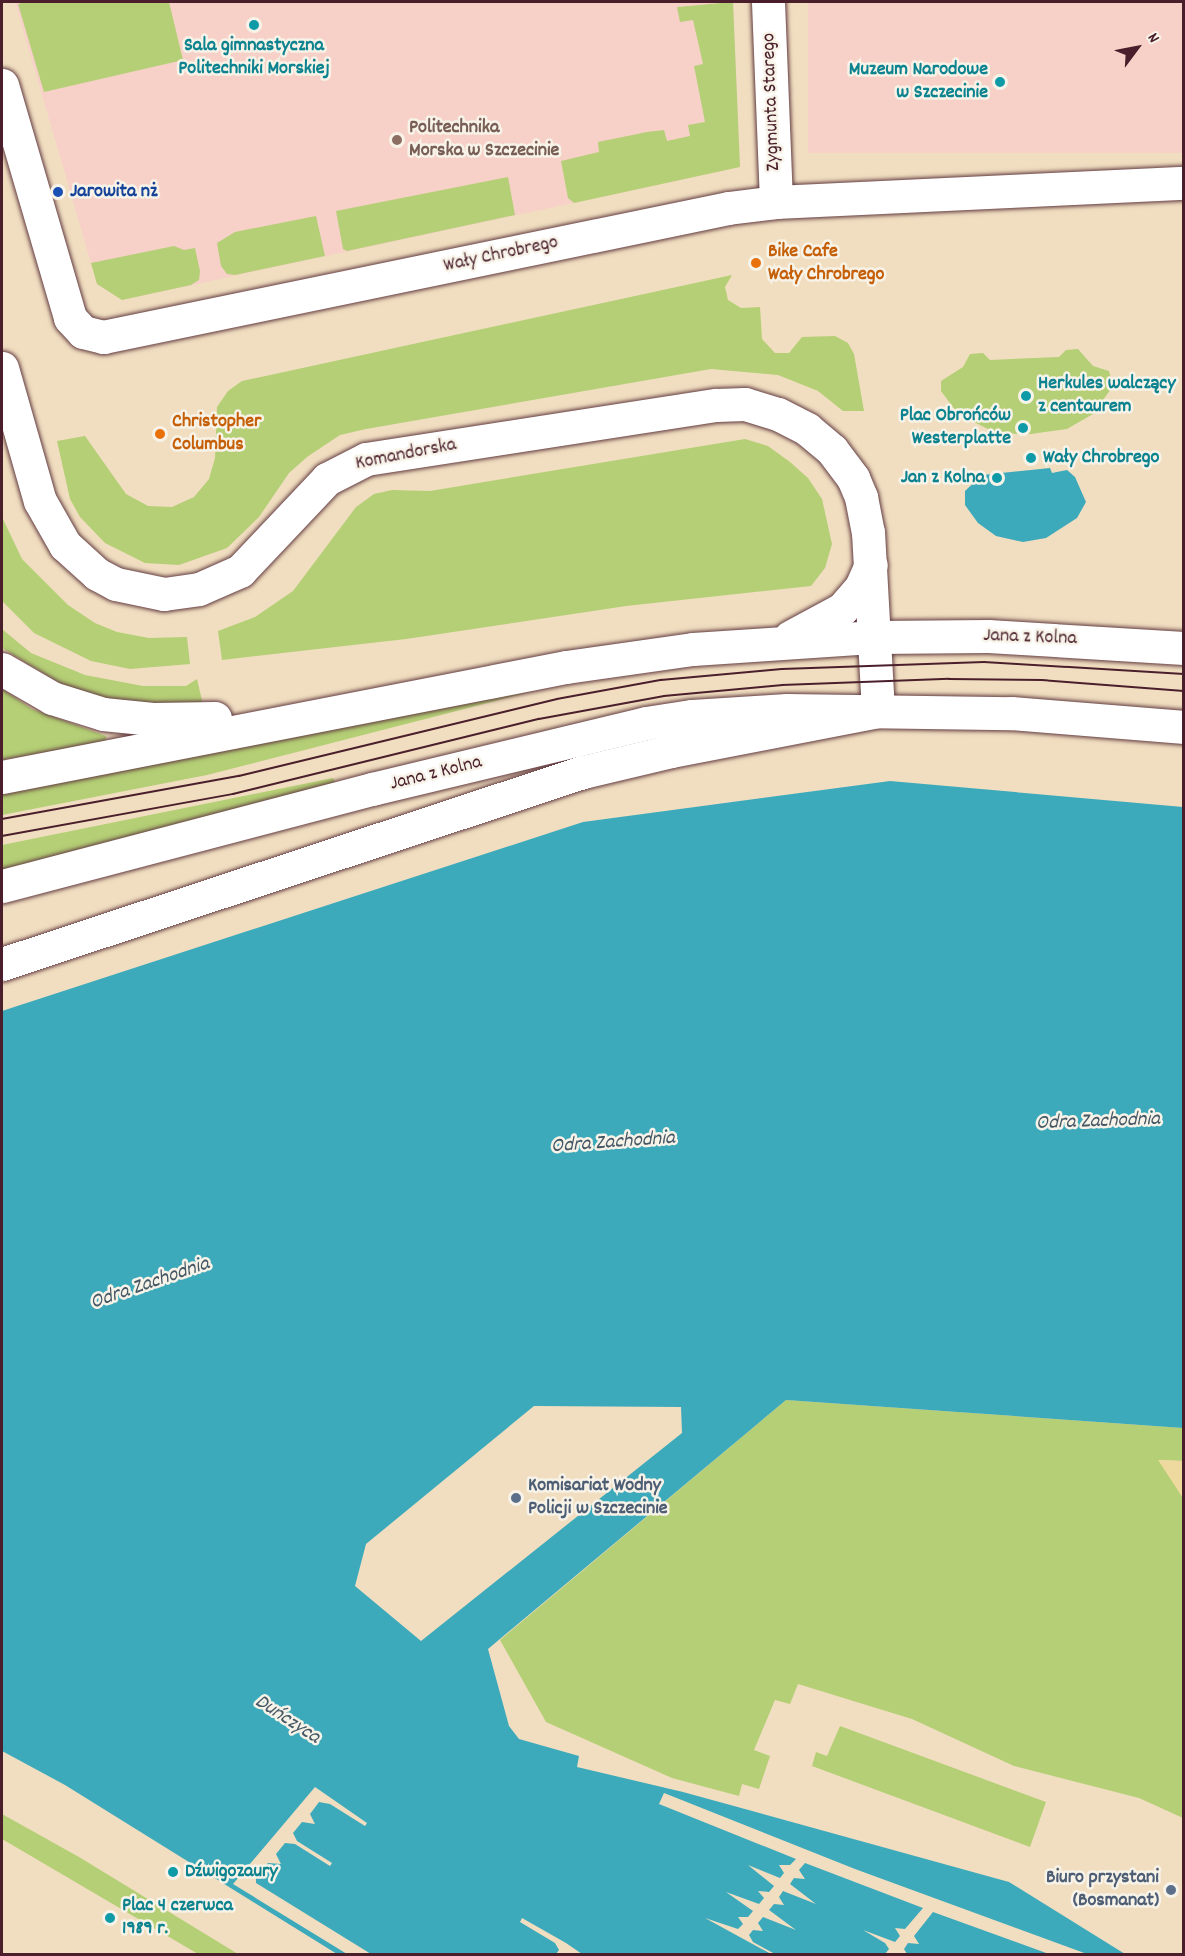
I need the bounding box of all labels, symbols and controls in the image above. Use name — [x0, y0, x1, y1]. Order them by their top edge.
marker: Sala gimnastyczna Politechniki Morskiej — [247, 18, 261, 32]
north arrow — [1107, 18, 1167, 78]
text: N — [1141, 29, 1165, 48]
street label: Zygmunta Starego — [758, 33, 786, 171]
place label: Sala gimnastyczna Politechniki Morskiej — [178, 35, 330, 82]
place label: Muzeum Narodowe w Szczecinie — [849, 58, 988, 105]
marker: Muzeum Narodowe w Szczecinie — [993, 75, 1007, 89]
place label: Politechnika Morska w Szczecinie — [409, 116, 559, 163]
marker: Politechnika Morska w Szczecinie — [390, 133, 404, 147]
place label: Jarowita nż — [70, 180, 158, 204]
marker: Jarowita nż — [51, 185, 65, 199]
street label: Wały Chrobrego — [442, 231, 560, 279]
place label: Bike Cafe Wały Chrobrego — [768, 240, 884, 287]
marker: Bike Cafe Wały Chrobrego — [749, 256, 763, 270]
place label: Herkules walczący z centaurem — [1038, 372, 1175, 419]
marker: Herkules walczący z centaurem — [1019, 389, 1033, 403]
place label: Plac Obrońców Westerplatte — [900, 404, 1011, 451]
place label: Christopher Columbus — [172, 410, 261, 457]
marker: Plac Obrońców Westerplatte — [1016, 421, 1030, 435]
marker: Christopher Columbus — [153, 427, 167, 441]
street label: Komandorska — [354, 433, 458, 477]
place label: Wały Chrobrego — [1043, 446, 1159, 470]
marker: Wały Chrobrego — [1024, 451, 1038, 465]
place label: Jan z Kolna — [901, 466, 985, 490]
marker: Jan z Kolna — [990, 471, 1004, 485]
street label: Jana z Kolna — [983, 624, 1077, 652]
street label: Jana z Kolna — [388, 751, 484, 797]
water label: Odra Zachodnia — [1036, 1107, 1160, 1137]
water label: Odra Zachodnia — [550, 1126, 676, 1160]
water label: Odra Zachodnia — [87, 1252, 213, 1316]
place label: Komisariat Wodny Policji w Szczecinie — [528, 1474, 668, 1521]
marker: Komisariat Wodny Policji w Szczecinie — [509, 1491, 523, 1505]
water label: Duńczyca — [250, 1690, 324, 1750]
place label: Dźwigozaury — [185, 1860, 278, 1884]
marker: Dźwigozaury — [166, 1865, 180, 1879]
place label: Biuro przystani (Bosmanat) — [1046, 1866, 1159, 1913]
marker: Biuro przystani (Bosmanat) — [1164, 1883, 1178, 1897]
place label: Plac 4 czerwca 1989 r. — [122, 1894, 233, 1941]
marker: Plac 4 czerwca 1989 r. — [103, 1911, 117, 1925]

